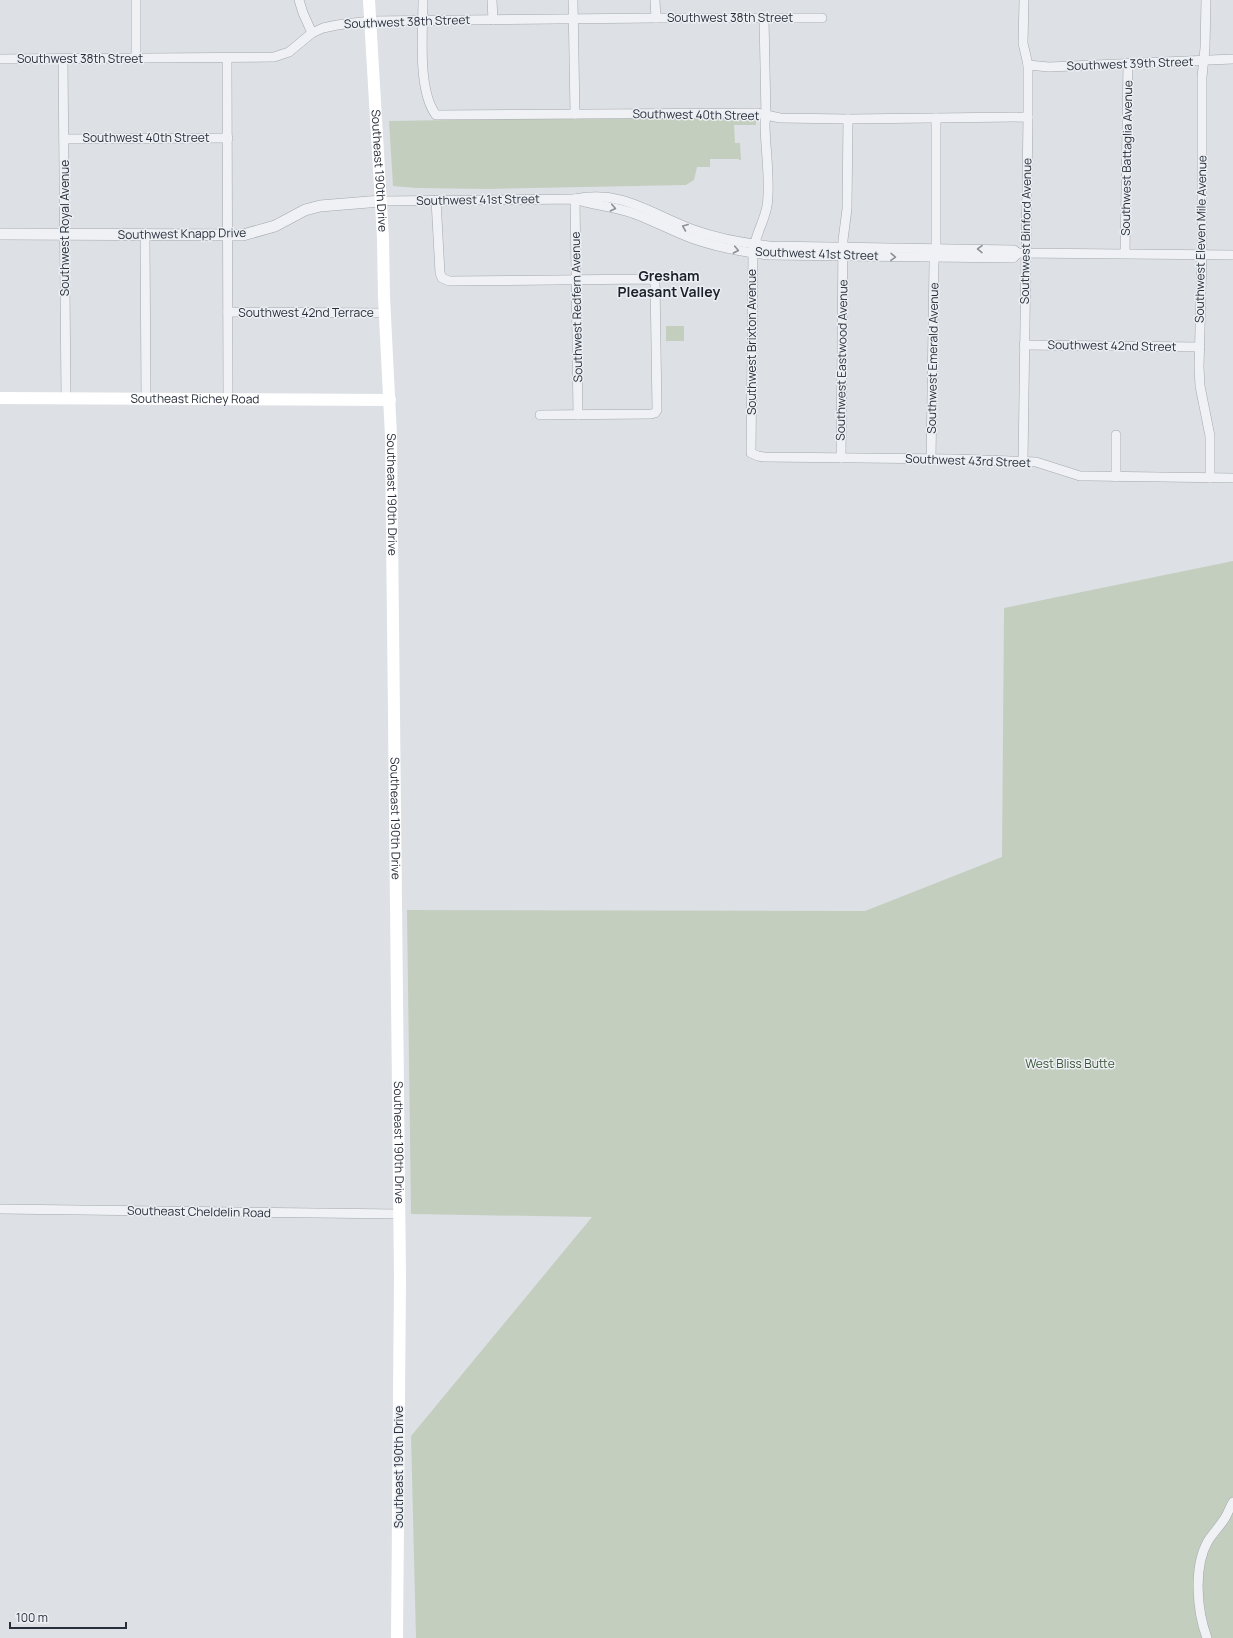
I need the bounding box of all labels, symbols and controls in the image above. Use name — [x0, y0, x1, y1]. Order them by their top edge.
street label: Southwest 38th Street — [667, 9, 793, 26]
street label: Southwest 38th Street — [344, 11, 471, 32]
street label: Southwest 38th Street — [17, 50, 143, 67]
street label: Southwest 39th Street — [1066, 53, 1194, 74]
street label: Southwest Battaglia Avenue — [1117, 80, 1136, 236]
street label: Southwest 40th Street — [632, 105, 760, 124]
street label: Southeast 190th Drive — [367, 109, 392, 232]
street label: Southwest 40th Street — [82, 129, 210, 146]
street label: Southwest Eleven Mile Avenue — [1191, 155, 1210, 323]
street label: Southwest Binford Avenue — [1016, 158, 1035, 304]
street label: Southwest Royal Avenue — [56, 160, 73, 296]
street label: Southwest 41st Street — [416, 190, 540, 209]
one-way arrow — [610, 203, 616, 211]
one-way arrow — [681, 223, 688, 231]
street label: Southwest Knapp Drive — [118, 224, 246, 243]
street label: Southwest Redfern Avenue — [567, 232, 586, 382]
street label: Southwest 41st Street — [755, 243, 879, 264]
one-way arrow — [732, 245, 739, 254]
one-way arrow — [977, 245, 983, 253]
one-way arrow — [890, 252, 896, 261]
district label: Gresham Pleasant Valley — [618, 266, 721, 301]
street label: Southwest Brixton Avenue — [743, 269, 760, 415]
street label: Southwest Eastwood Avenue — [832, 279, 851, 441]
street label: Southwest Emerald Avenue — [923, 282, 942, 434]
street label: Southwest 42nd Terrace — [238, 304, 374, 321]
street label: Southwest 42nd Street — [1047, 336, 1177, 355]
street label: Southeast Richey Road — [130, 390, 260, 407]
street label: Southeast 190th Drive — [383, 433, 401, 556]
street label: Southwest 43rd Street — [905, 450, 1031, 471]
street label: Southeast 190th Drive — [386, 757, 405, 880]
park label: West Bliss Butte — [1025, 1055, 1115, 1072]
street label: Southeast 190th Drive — [390, 1081, 408, 1204]
street label: Southeast Cheldelin Road — [127, 1202, 271, 1221]
street label: Southeast 190th Drive — [390, 1406, 407, 1528]
scale bar — [10, 1604, 126, 1630]
text: 100 m — [16, 1609, 48, 1626]

